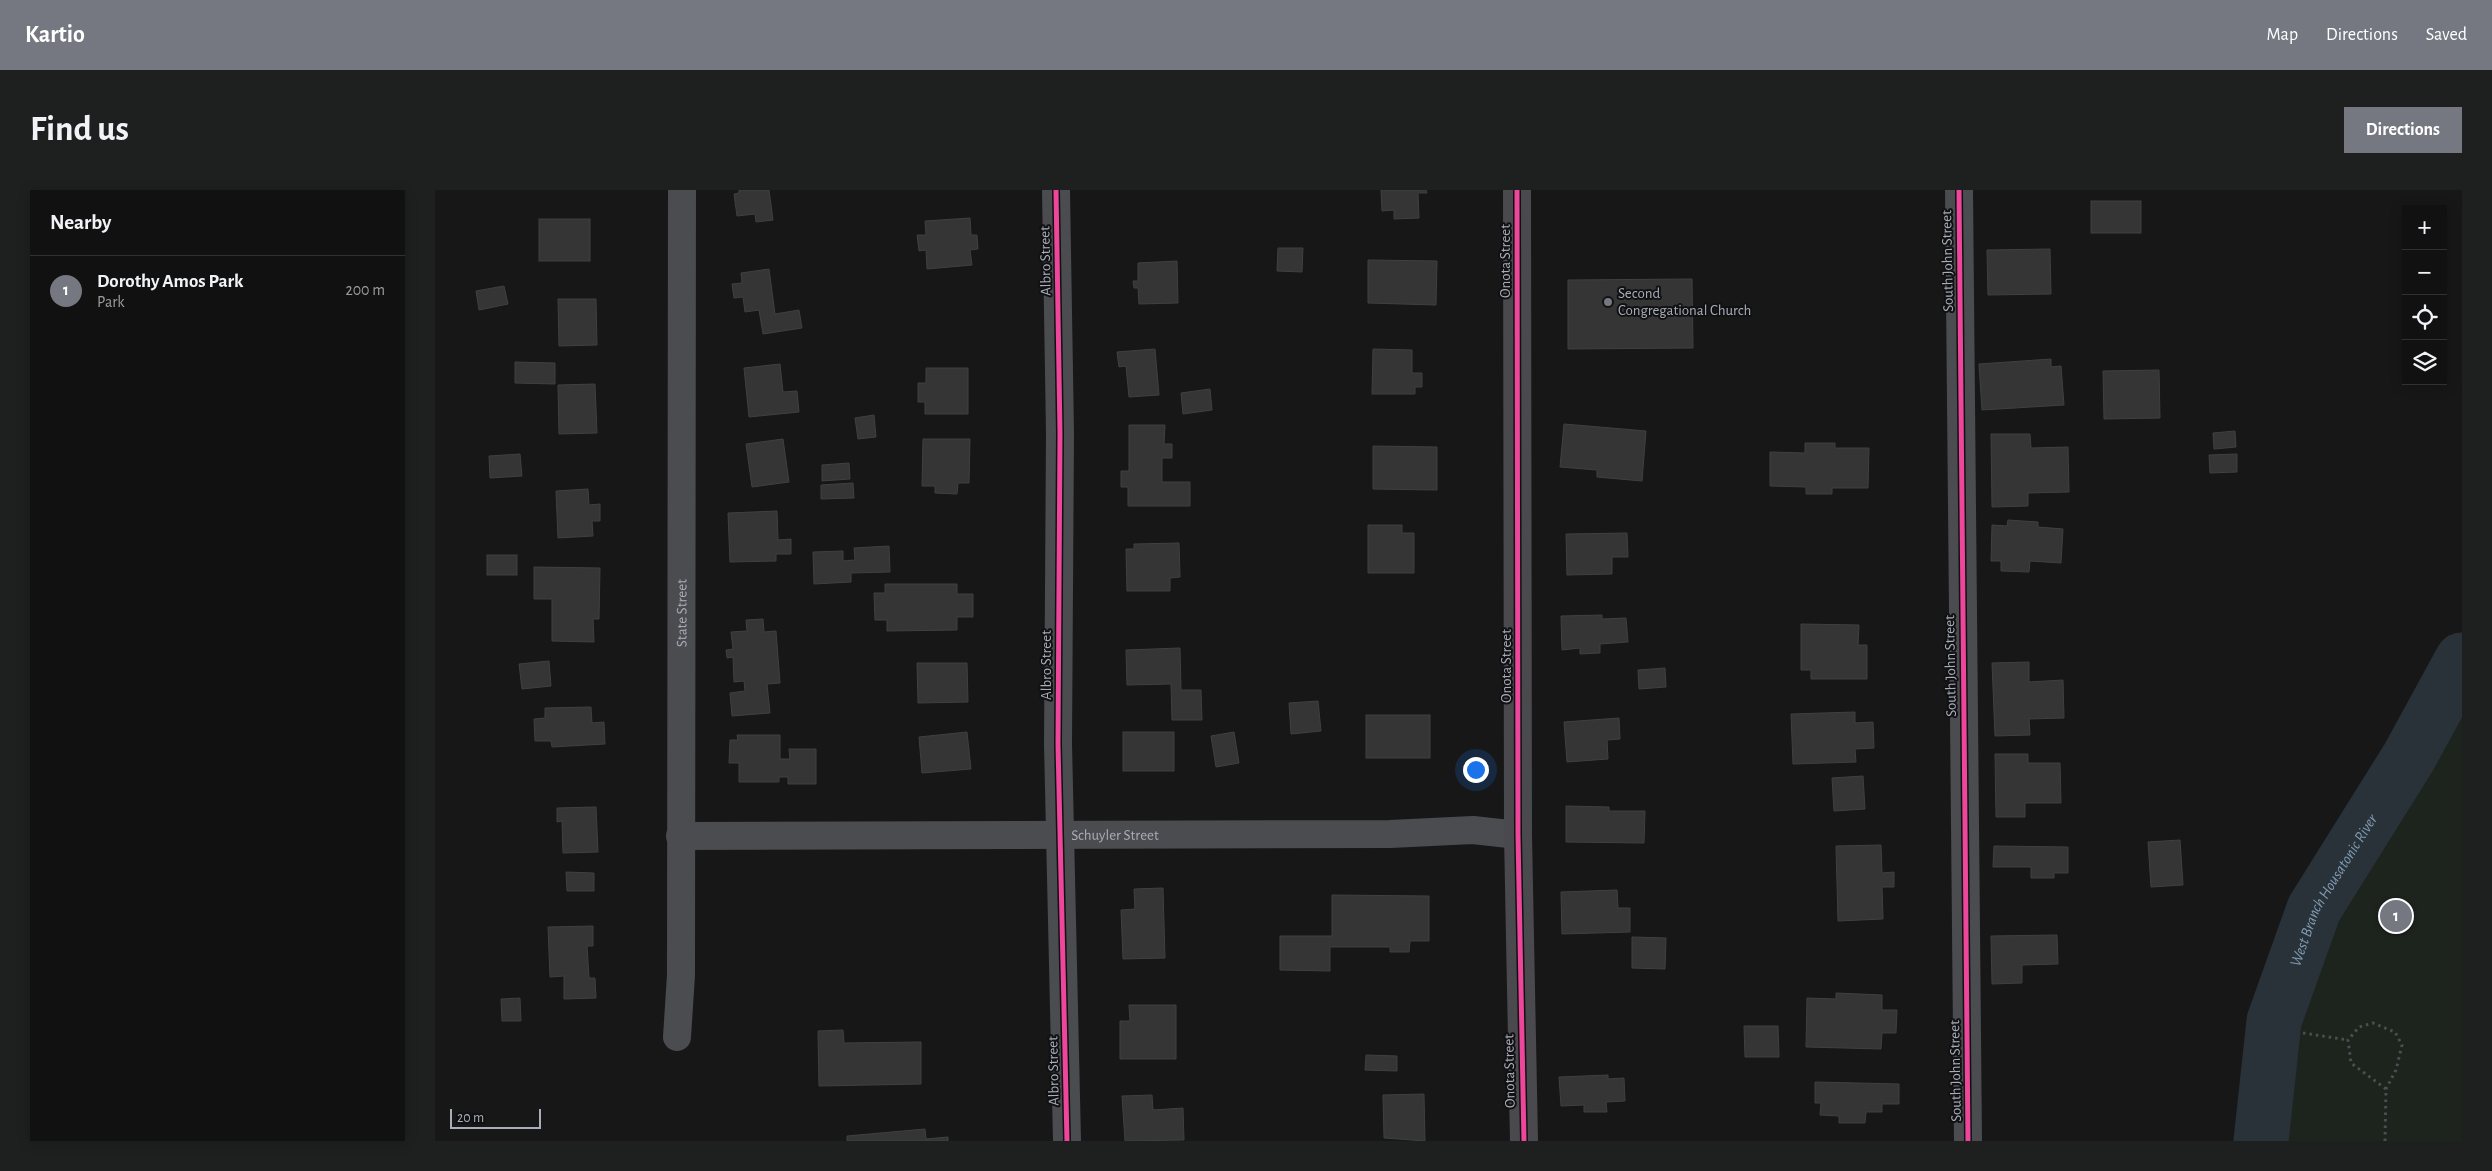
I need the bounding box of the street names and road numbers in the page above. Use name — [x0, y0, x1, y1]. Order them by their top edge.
street label: South John Street — [1939, 210, 1956, 312]
street label: Onota Street — [1498, 224, 1513, 298]
street label: Albro Street — [1037, 226, 1054, 296]
street label: State Street — [674, 579, 690, 647]
street label: South John Street — [1942, 615, 1959, 717]
street label: Onota Street — [1499, 629, 1514, 703]
street label: Albro Street — [1039, 630, 1054, 700]
street label: Schuyler Street — [1071, 828, 1159, 843]
street label: South John Street — [1947, 1020, 1964, 1122]
street label: Onota Street — [1501, 1034, 1518, 1108]
street label: Albro Street — [1045, 1036, 1062, 1106]

